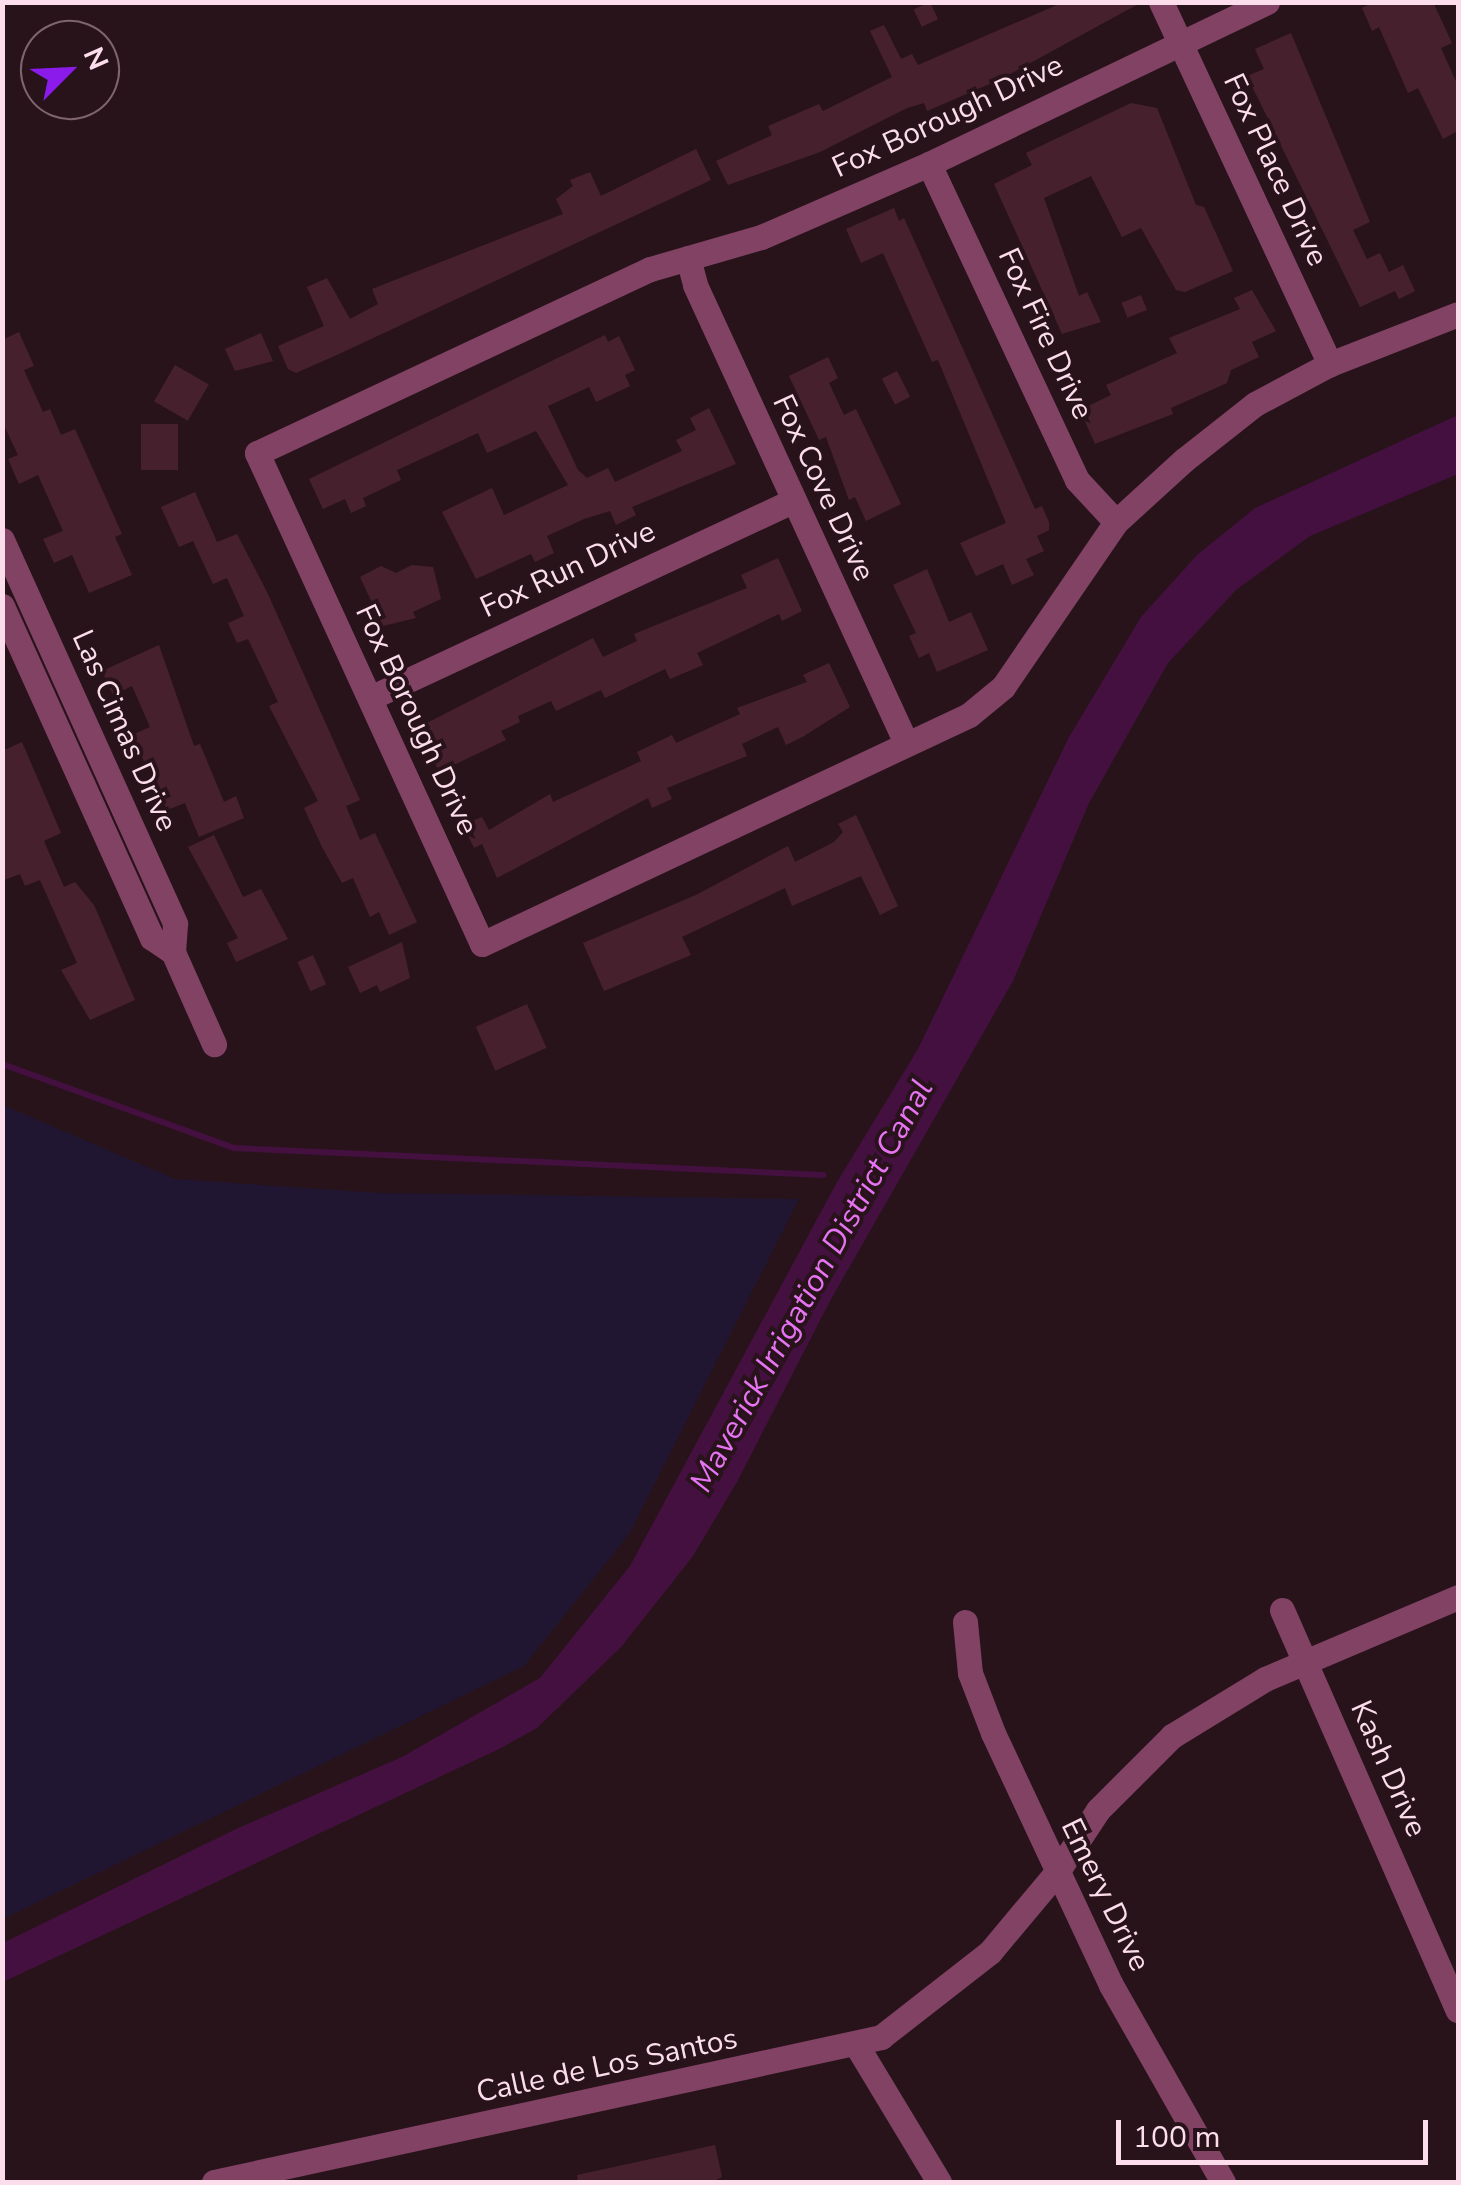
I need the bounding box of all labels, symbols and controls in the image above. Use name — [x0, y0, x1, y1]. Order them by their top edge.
north arrow — [20, 20, 120, 120]
text: N — [74, 41, 117, 76]
street label: Fox Borough Drive — [827, 48, 1069, 186]
street label: Fox Place Drive — [1215, 68, 1335, 272]
street label: Fox Fire Drive — [990, 243, 1100, 425]
street label: Fox Cove Drive — [764, 389, 882, 587]
street label: Fox Run Drive — [475, 514, 661, 626]
street label: Fox Borough Drive — [347, 599, 485, 841]
street label: Las Cimas Drive — [64, 625, 184, 837]
water label: Maverick Irrigation District Canal — [682, 1073, 942, 1499]
street label: Kash Drive — [1342, 1695, 1434, 1843]
street label: Emery Drive — [1053, 1813, 1157, 1977]
street label: Calle de Los Santos — [473, 2021, 741, 2111]
scale bar — [1121, 2100, 1434, 2162]
text: 100 m — [1133, 2117, 1220, 2158]

